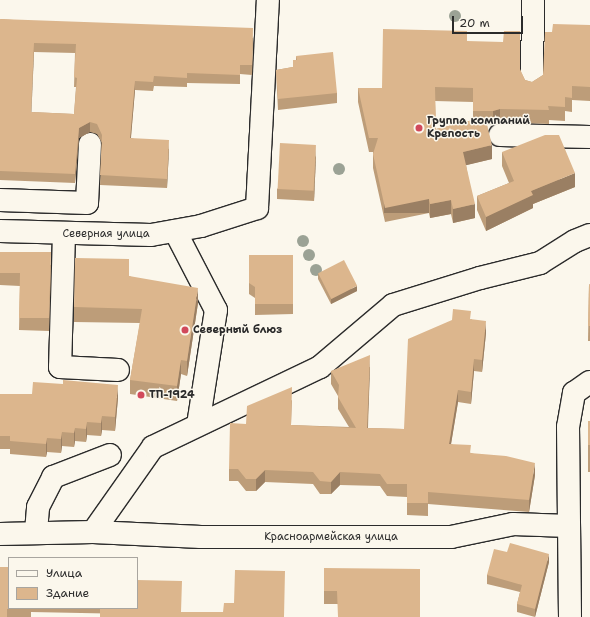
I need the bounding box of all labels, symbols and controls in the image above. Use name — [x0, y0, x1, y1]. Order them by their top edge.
scale bar — [454, 8, 525, 34]
text: 20 m — [459, 15, 490, 31]
place label: Группа компаний Крепость — [427, 115, 530, 141]
marker: Группа компаний Крепость — [414, 123, 424, 133]
street label: Северная улица — [62, 227, 150, 241]
place label: Северный блюз — [193, 323, 282, 337]
marker: Северный блюз — [180, 325, 190, 335]
place label: ТП-1924 — [149, 388, 195, 402]
marker: ТП-1924 — [136, 390, 146, 400]
street label: Красноармейская улица — [264, 530, 398, 544]
legend — [8, 557, 138, 609]
text: Улица — [46, 565, 82, 581]
text: Здание — [46, 585, 89, 601]

